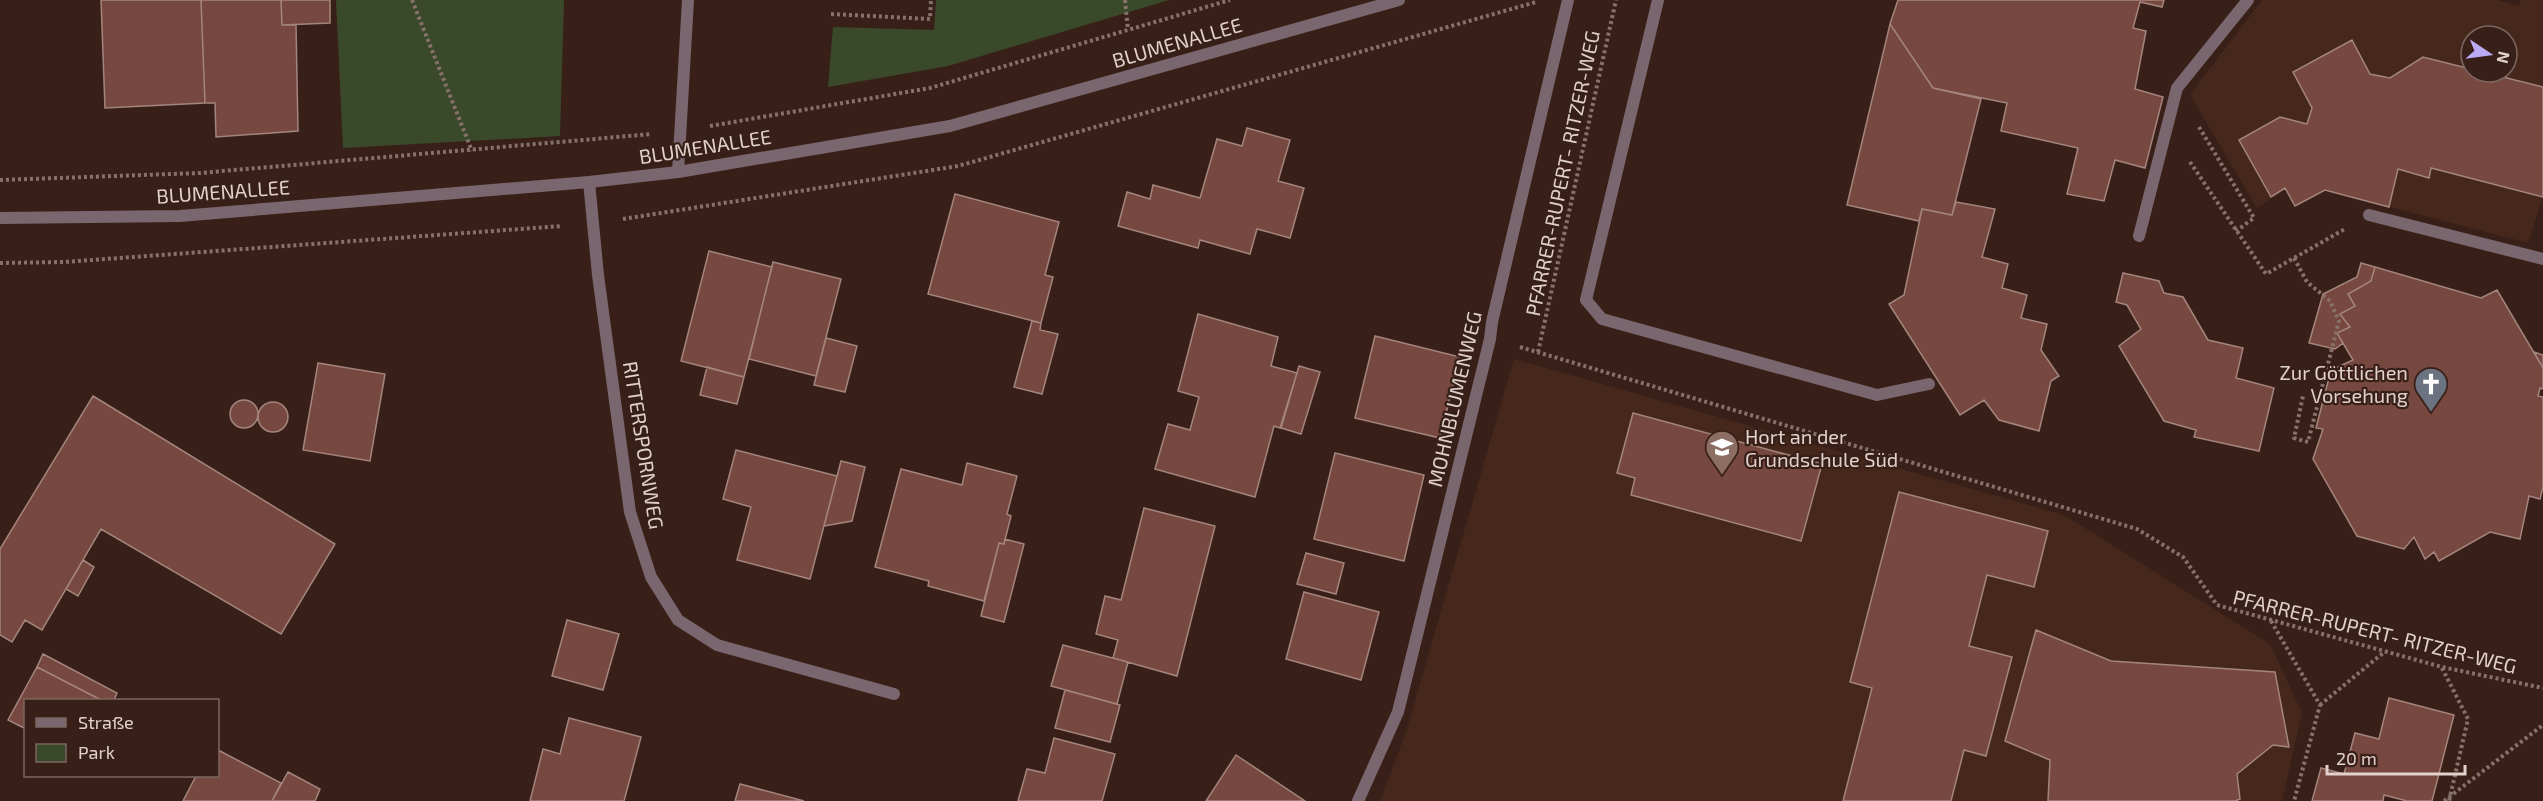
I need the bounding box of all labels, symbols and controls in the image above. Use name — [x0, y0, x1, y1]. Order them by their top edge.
street label: BLUMENALLEE — [1109, 12, 1245, 72]
north arrow — [2459, 24, 2519, 84]
street label: PFARRER-RUPERT- RITZER-WEG — [1520, 28, 1604, 318]
text: N — [2494, 50, 2515, 65]
street label: BLUMENALLEE — [637, 124, 773, 168]
street label: BLUMENALLEE — [155, 174, 291, 208]
street label: MOHNBLUMENWEG — [1422, 309, 1486, 489]
street label: RITTERSPORNWEG — [619, 359, 669, 531]
place label: Zur Göttlichen Vorsehung — [2279, 360, 2408, 407]
church icon: Zur Göttlichen Vorsehung — [2413, 366, 2449, 413]
place label: Hort an der Grundschule Süd — [1745, 424, 1898, 471]
school or university icon: Hort an der Grundschule Süd — [1704, 429, 1740, 476]
street label: PFARRER-RUPERT- RITZER-WEG — [2231, 584, 2519, 678]
legend — [24, 699, 219, 777]
text: Straße — [78, 711, 134, 733]
scale bar — [2327, 738, 2465, 776]
text: Park — [78, 741, 115, 763]
text: 20 m — [2336, 747, 2377, 769]

